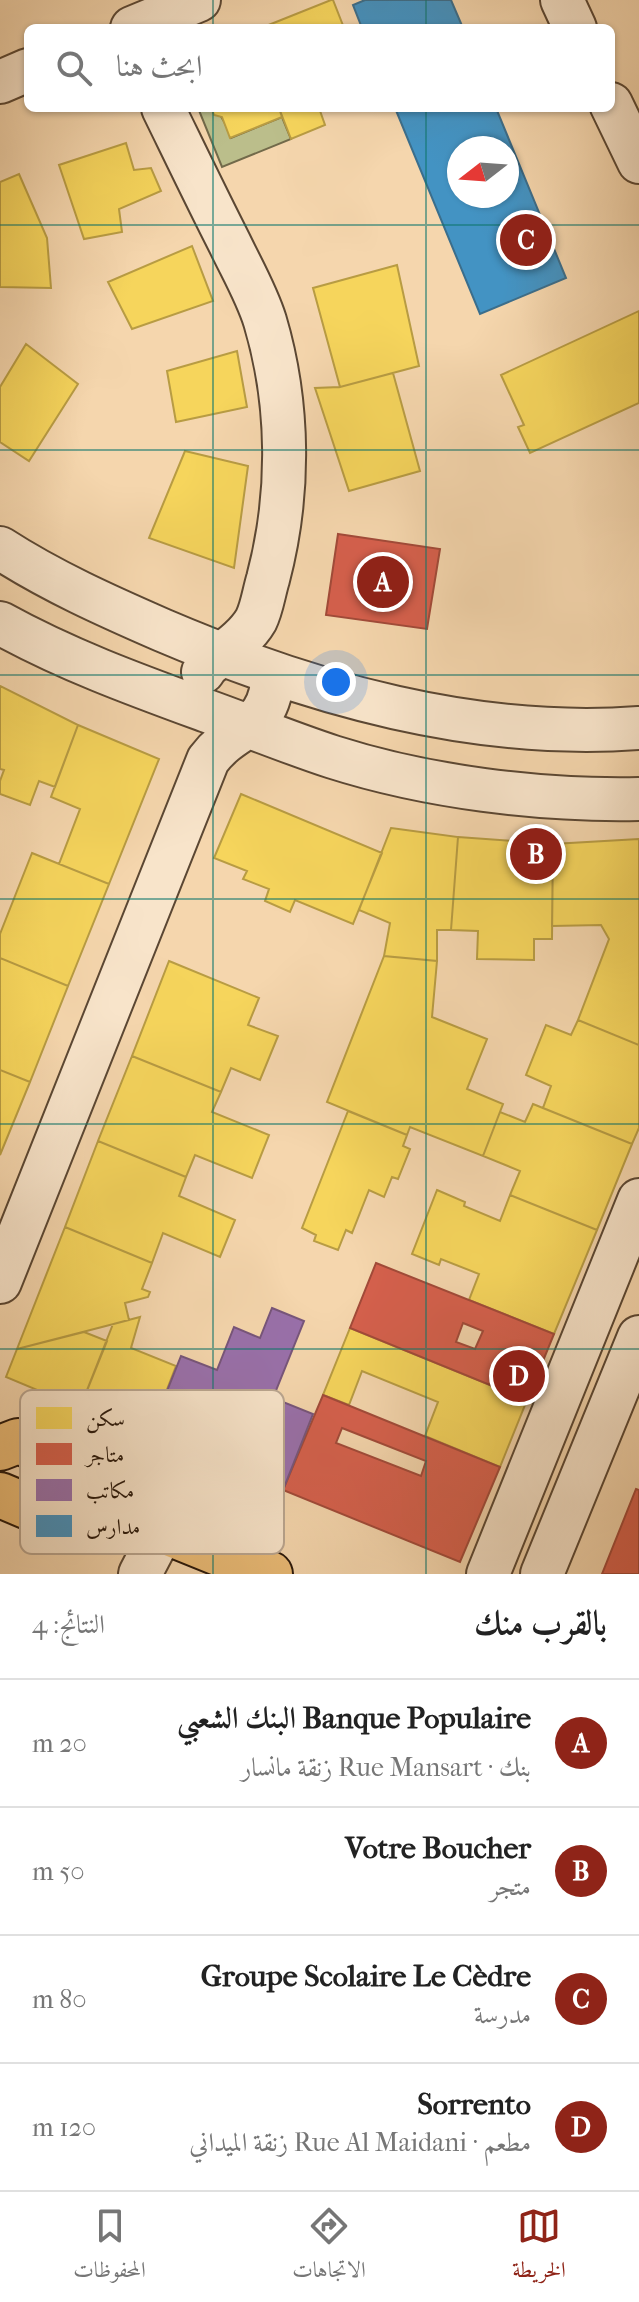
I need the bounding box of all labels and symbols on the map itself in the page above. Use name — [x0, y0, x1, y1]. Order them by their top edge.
north arrow — [447, 136, 519, 208]
pin: C — [500, 210, 552, 270]
pin: A — [357, 552, 409, 612]
your location — [316, 662, 356, 702]
pin: B — [510, 824, 562, 884]
pin: D — [493, 1346, 545, 1406]
legend — [20, 1390, 284, 1554]
text: سكن — [86, 1406, 125, 1434]
text: متاجر — [84, 1442, 124, 1468]
text: مكاتب — [86, 1478, 134, 1504]
text: مدارس — [86, 1514, 140, 1540]

